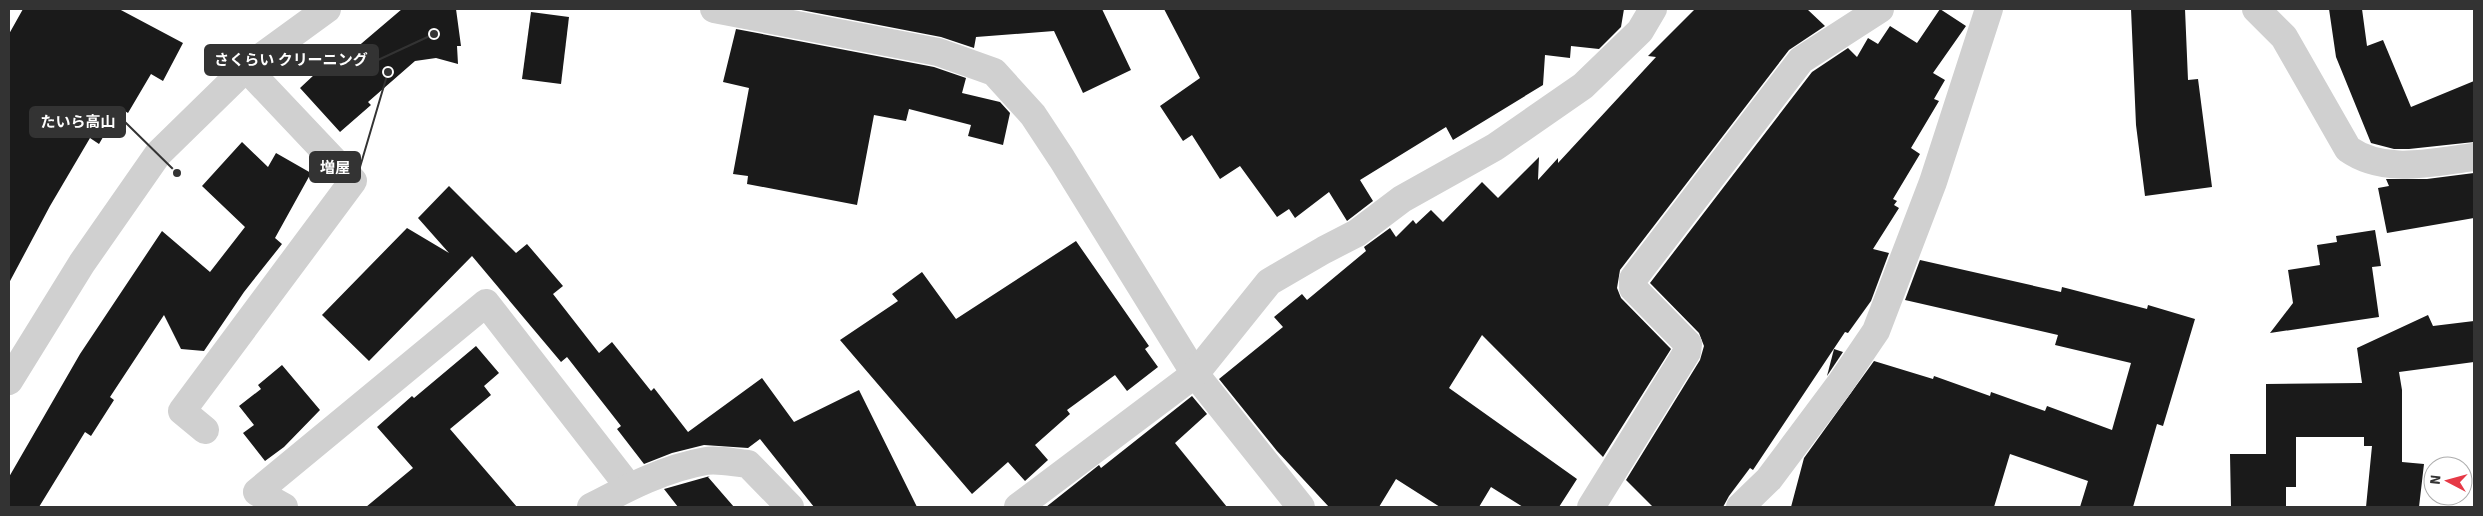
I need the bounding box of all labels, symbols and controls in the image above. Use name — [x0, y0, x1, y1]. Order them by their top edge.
callout: さくらい クリーニング — [205, 45, 378, 75]
text: さくらい クリーニング — [214, 51, 368, 69]
callout: たいら高山 — [30, 107, 125, 137]
text: たいら高山 — [40, 113, 116, 131]
callout: 増屋 — [310, 152, 360, 182]
text: 増屋 — [320, 159, 350, 177]
north arrow — [2423, 456, 2473, 506]
text: N — [2427, 474, 2445, 485]

